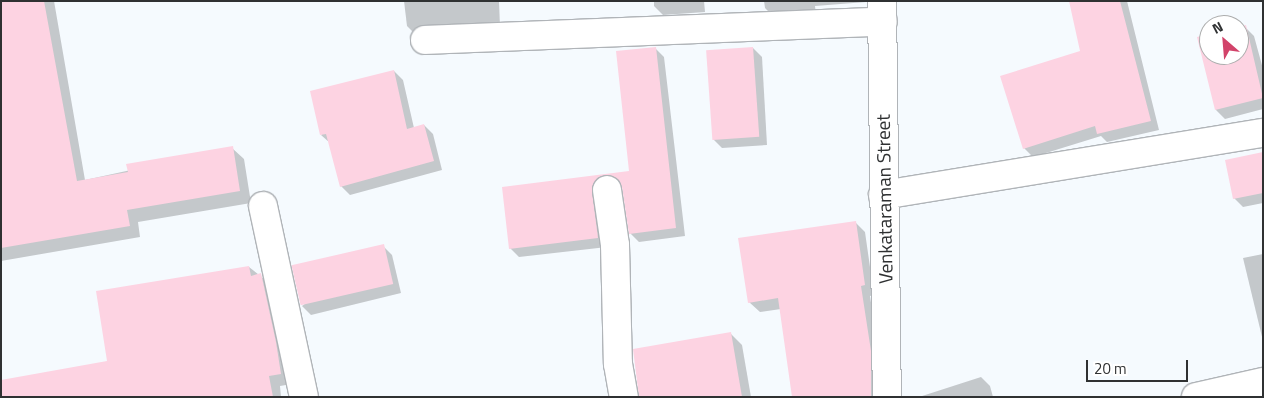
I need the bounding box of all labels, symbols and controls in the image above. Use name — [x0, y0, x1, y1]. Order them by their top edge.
north arrow — [1199, 15, 1249, 65]
text: N — [1208, 16, 1226, 39]
street label: Venkataraman Street — [871, 114, 897, 284]
scale bar — [1089, 350, 1192, 382]
text: 20 m — [1094, 357, 1127, 380]

